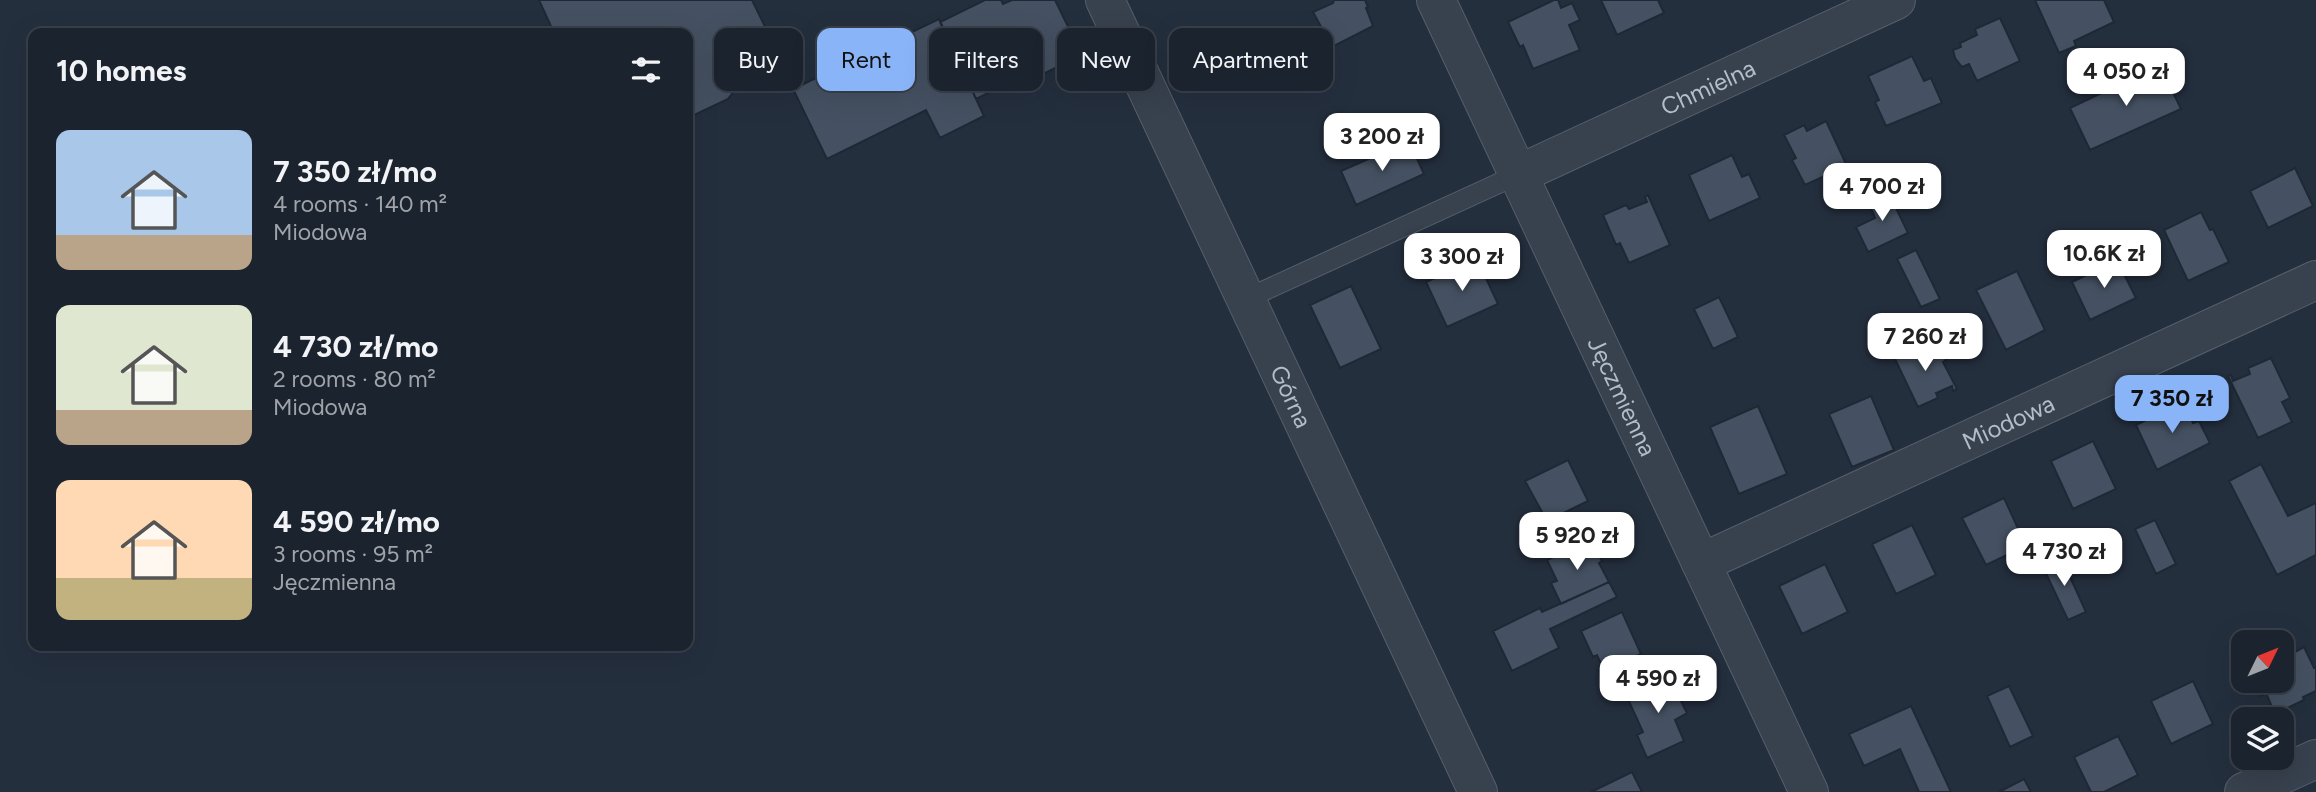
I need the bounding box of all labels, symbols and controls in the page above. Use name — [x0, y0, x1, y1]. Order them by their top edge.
chip: Buy — [714, 28, 803, 91]
chip: Rent — [817, 28, 915, 91]
chip: Filters — [929, 28, 1043, 91]
chip: New — [1057, 28, 1155, 91]
chip: Apartment — [1169, 28, 1333, 91]
pin: 4 050 zł — [2054, 48, 2198, 108]
icon: filters — [627, 51, 665, 89]
text: 10 homes — [56, 52, 187, 89]
street label: Chmielna — [1656, 53, 1760, 121]
text: 4 050 zł — [2083, 57, 2169, 85]
pin: 3 200 zł — [1310, 114, 1454, 173]
text: 3 200 zł — [1340, 122, 1424, 150]
text: 7 350 zł/mo — [273, 153, 437, 190]
icon: home — [112, 158, 196, 242]
pin: 4 700 zł — [1810, 164, 1954, 223]
text: 4 700 zł — [1839, 172, 1925, 200]
text: 4 rooms · 140 m² — [273, 190, 447, 218]
text: Miodowa — [273, 218, 367, 246]
pin: 10.6K zł — [2032, 230, 2176, 290]
pin: 3 300 zł — [1390, 233, 1534, 293]
text: 10.6K zł — [2063, 239, 2145, 267]
text: 3 300 zł — [1420, 242, 1504, 270]
pin: 7 260 zł — [1853, 314, 1997, 373]
text: 7 260 zł — [1884, 322, 1966, 350]
text: 4 730 zł/mo — [273, 328, 439, 365]
street label: Jęczmienna — [1582, 332, 1663, 461]
icon: home — [112, 333, 196, 417]
street label: Górna — [1264, 360, 1319, 432]
text: 2 rooms · 80 m² — [273, 365, 436, 393]
pin: 7 350 zł — [2100, 376, 2244, 435]
text: 7 350 zł — [2131, 384, 2213, 412]
street label: Miodowa — [1957, 388, 2059, 455]
text: Miodowa — [273, 393, 367, 421]
text: 4 590 zł/mo — [273, 503, 440, 540]
icon: home — [112, 508, 196, 592]
pin: 5 920 zł — [1505, 512, 1649, 572]
text: 5 920 zł — [1535, 521, 1619, 549]
pin: 4 730 zł — [1992, 528, 2136, 588]
text: 4 730 zł — [2022, 537, 2106, 565]
text: 3 rooms · 95 m² — [273, 540, 433, 568]
text: Jęczmienna — [273, 568, 396, 596]
north arrow — [2231, 630, 2294, 693]
map controls — [2231, 630, 2294, 770]
pin: 4 590 zł — [1586, 656, 1730, 715]
text: 4 590 zł — [1616, 664, 1700, 692]
button: layers — [2231, 707, 2294, 770]

